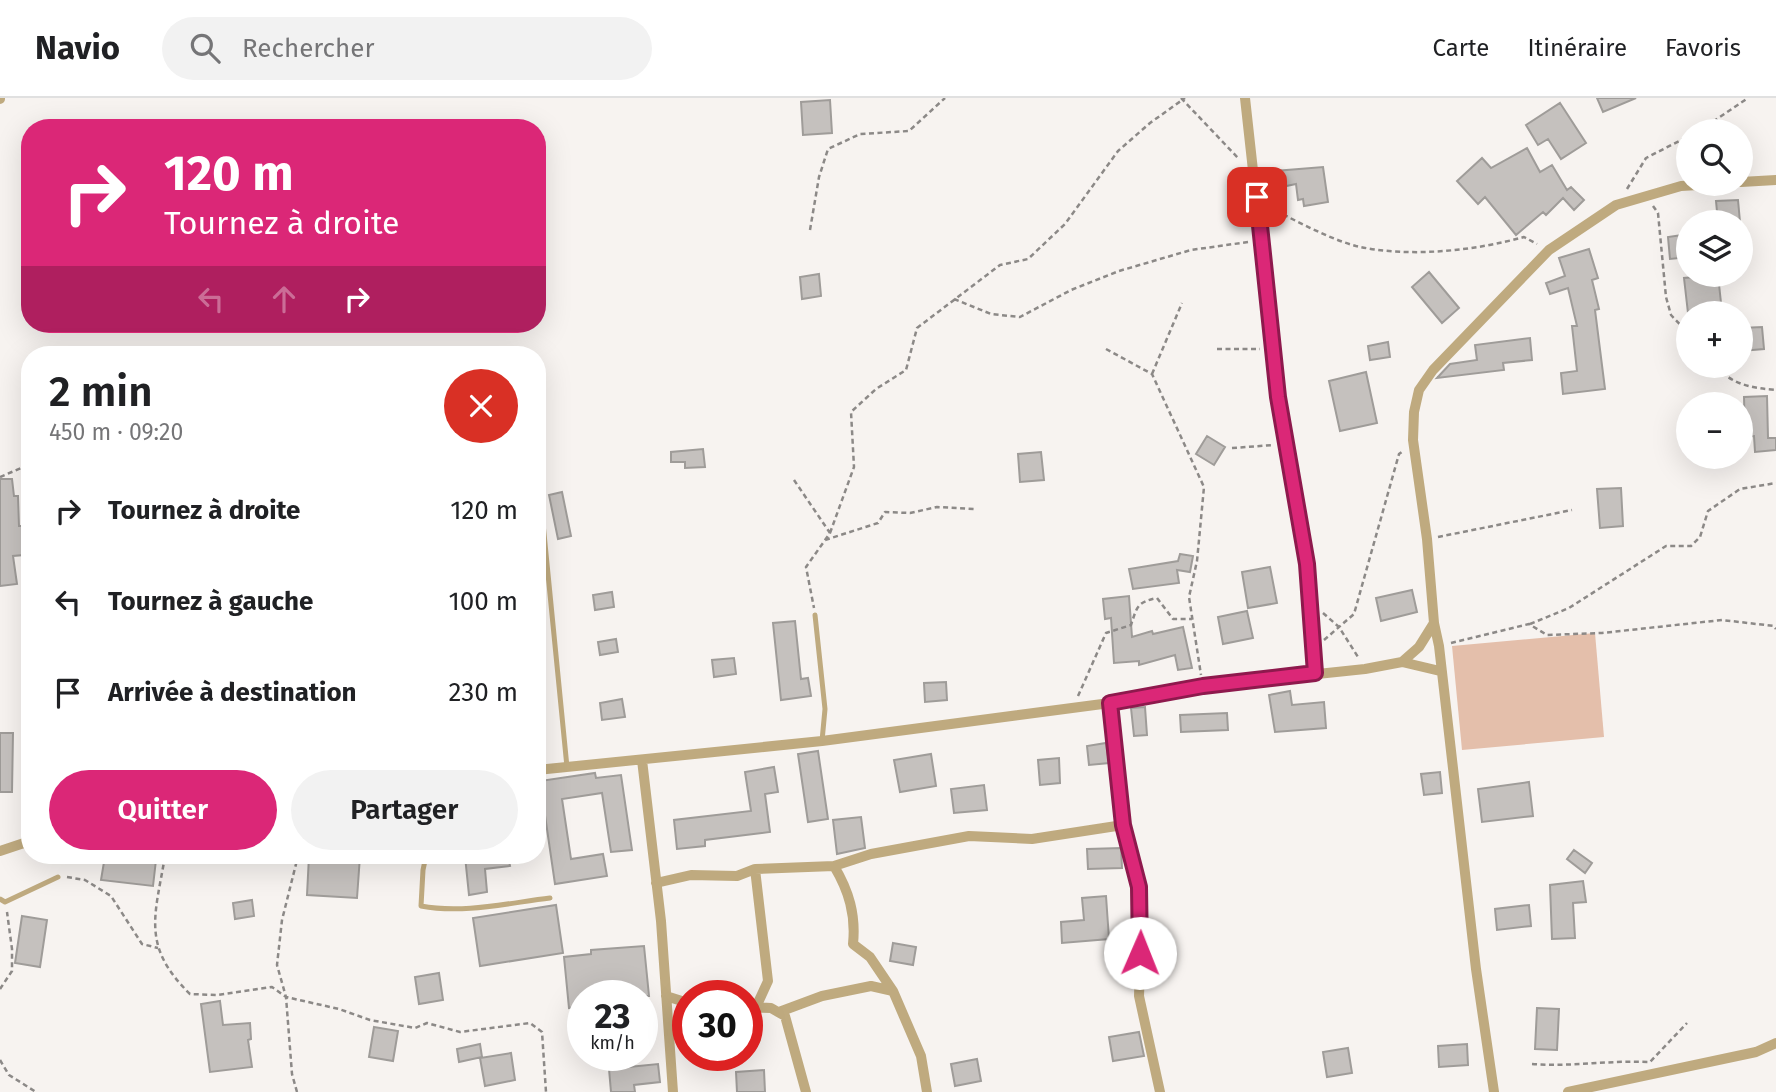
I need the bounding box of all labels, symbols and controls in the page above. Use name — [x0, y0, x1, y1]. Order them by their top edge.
search box — [162, 17, 652, 80]
text: Navio — [35, 28, 120, 68]
icon: search — [186, 29, 224, 67]
text: Rechercher — [242, 33, 374, 64]
text: Carte — [1433, 34, 1489, 62]
text: Itinéraire — [1527, 34, 1627, 62]
text: Favoris — [1665, 34, 1741, 62]
map controls — [1676, 119, 1753, 469]
button: search — [1676, 119, 1753, 196]
text: 120 m — [164, 144, 294, 203]
icon: right — [49, 147, 140, 238]
pin — [1227, 167, 1287, 227]
icon: arrive — [1238, 178, 1276, 216]
text: Tournez à droite — [164, 204, 400, 242]
button: layers — [1676, 210, 1753, 287]
icon: left — [192, 280, 230, 318]
icon: ahead — [265, 280, 303, 318]
icon: right — [338, 280, 376, 318]
button: + — [1676, 301, 1753, 378]
text: 2 min — [49, 367, 153, 417]
button: close — [444, 369, 518, 443]
button: − — [1676, 392, 1753, 469]
text: 450 m · 09:20 — [49, 418, 183, 446]
icon: right — [49, 492, 87, 530]
text: Tournez à droite — [108, 495, 300, 526]
text: 120 m — [450, 495, 518, 526]
icon: left — [49, 583, 87, 621]
text: Tournez à gauche — [108, 586, 313, 617]
text: 100 m — [449, 586, 518, 617]
icon: arrive — [49, 674, 87, 712]
text: Arrivée à destination — [108, 677, 357, 708]
text: 230 m — [449, 677, 518, 708]
button: Quitter — [49, 770, 277, 850]
button: Partager — [291, 770, 518, 850]
position arrow — [1103, 916, 1177, 990]
speed limit sign: 30 — [672, 980, 763, 1071]
text: 23 — [594, 995, 631, 1037]
text: km/h — [590, 1032, 635, 1054]

